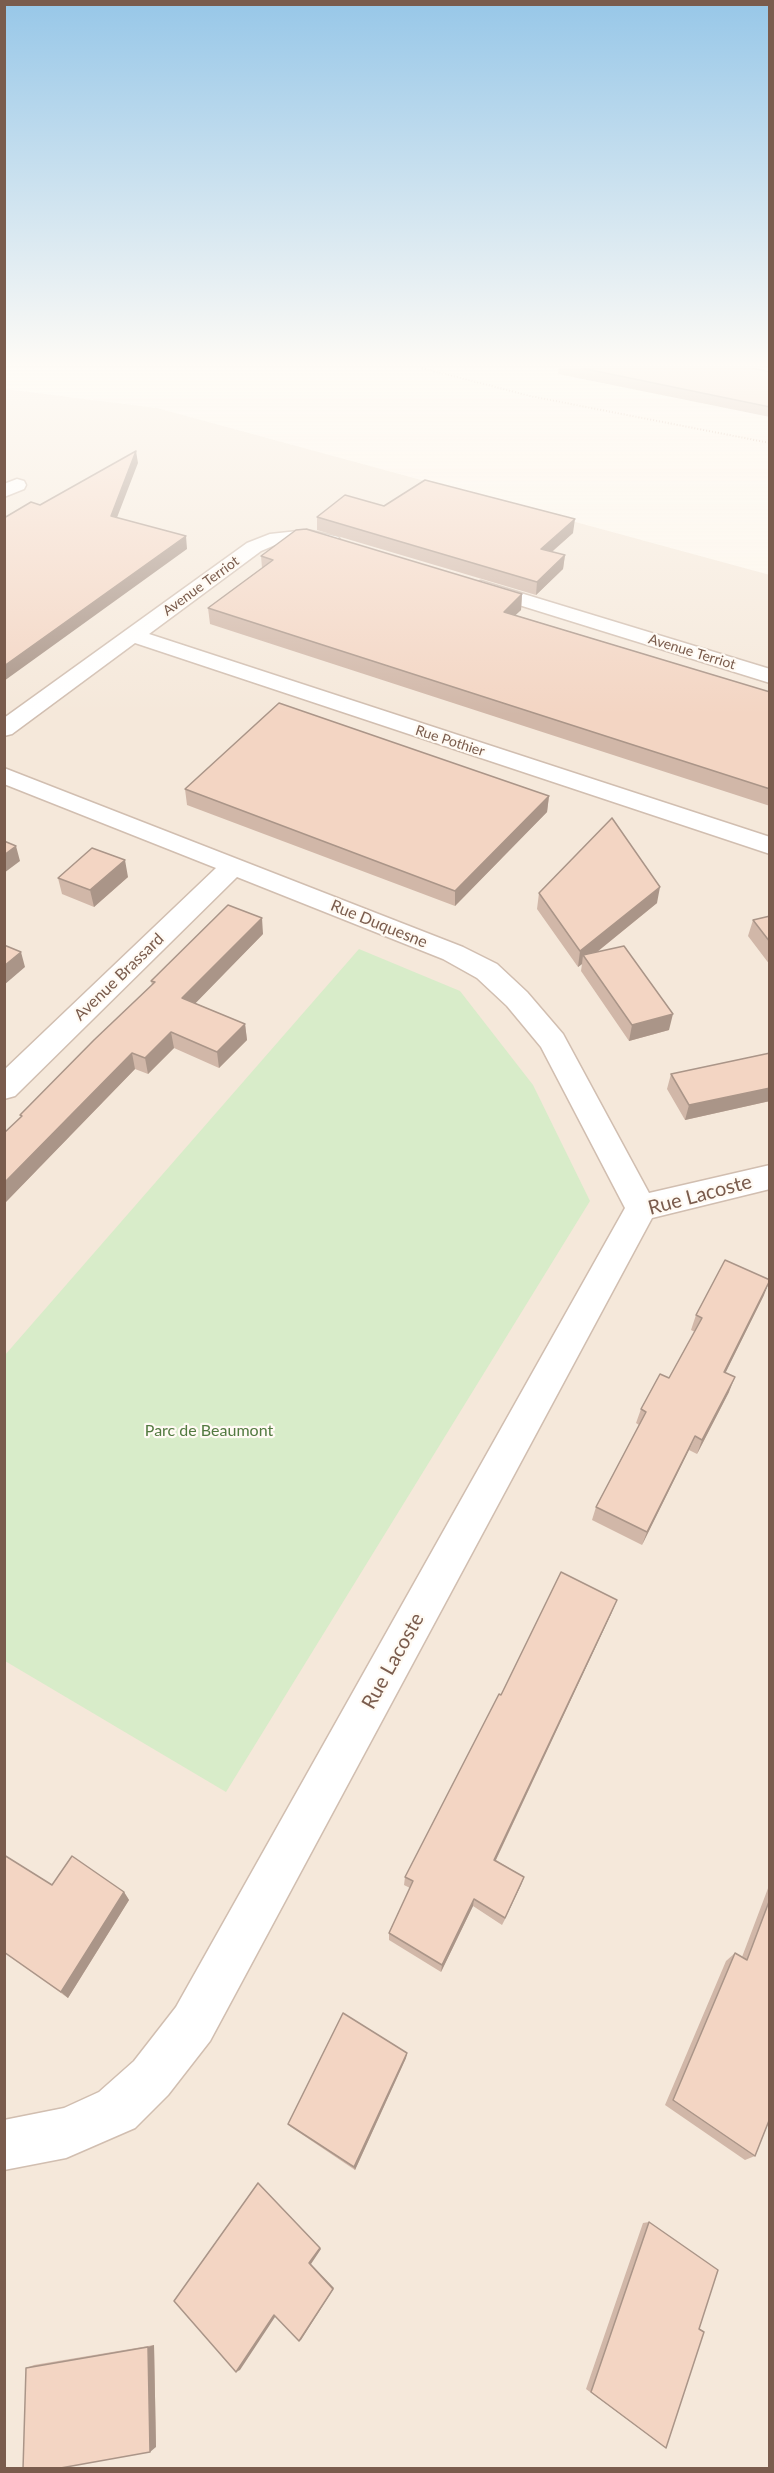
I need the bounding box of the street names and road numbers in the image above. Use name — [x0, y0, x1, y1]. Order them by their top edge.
street label: Avenue Terriot — [160, 553, 242, 619]
street label: Avenue Terriot — [646, 631, 738, 673]
street label: Rue Pothier — [413, 722, 487, 760]
street label: Rue Duquesne — [328, 896, 430, 952]
street label: Avenue Brassard — [70, 929, 168, 1025]
street label: Rue Lacoste — [646, 1170, 754, 1220]
street label: Rue Lacoste — [357, 1609, 429, 1713]

